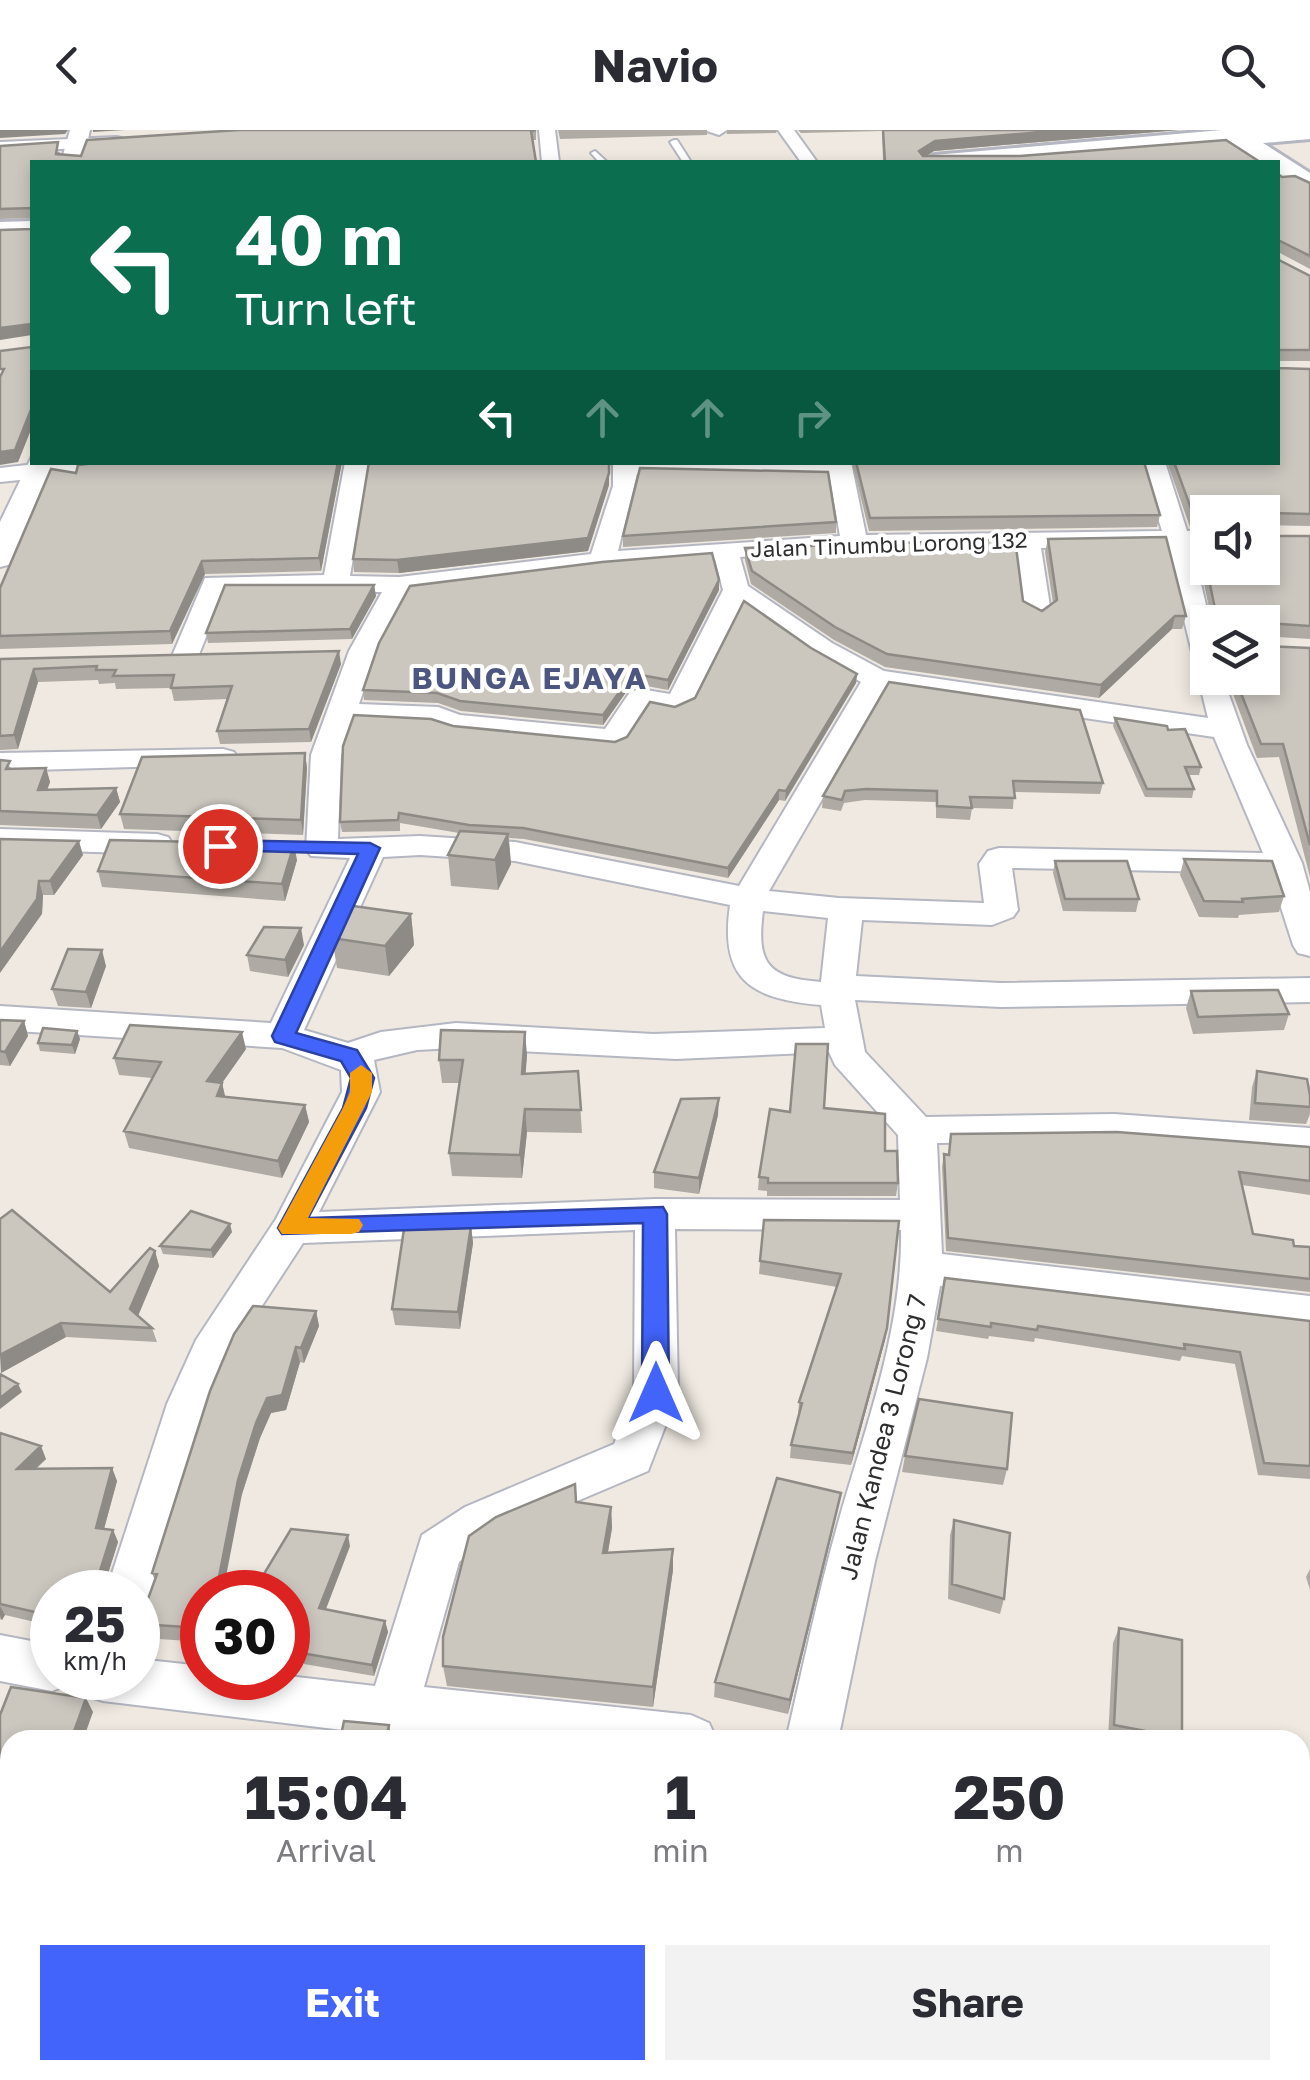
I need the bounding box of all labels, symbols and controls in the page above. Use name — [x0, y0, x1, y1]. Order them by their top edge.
icon: back — [40, 38, 95, 93]
text: Navio — [592, 38, 718, 92]
icon: search — [1215, 38, 1270, 93]
text: 40 m — [235, 196, 403, 280]
icon: left — [70, 200, 200, 330]
text: Turn left — [235, 281, 417, 335]
icon: left — [470, 390, 525, 445]
icon: ahead — [575, 390, 630, 445]
icon: ahead — [680, 390, 735, 445]
icon: right — [785, 390, 840, 445]
map controls — [1190, 495, 1280, 695]
button: sound — [1190, 495, 1280, 585]
street label: Jalan Tinumbu Lorong 132 — [750, 526, 1028, 562]
button: layers — [1190, 605, 1280, 695]
district label: BUNGA EJAYA — [411, 660, 649, 696]
pin — [178, 804, 263, 889]
icon: arrive — [193, 819, 248, 874]
street label: Jalan Kandea 3 Lorong 7 — [832, 1291, 932, 1583]
position arrow — [604, 1341, 708, 1445]
speed limit sign: 30 — [180, 1570, 310, 1700]
text: 25 — [64, 1593, 125, 1653]
text: km/h — [63, 1645, 127, 1676]
text: 15:04 — [245, 1760, 408, 1832]
text: 1 — [665, 1760, 696, 1832]
text: 250 — [953, 1760, 1065, 1832]
text: Arrival — [276, 1831, 376, 1869]
text: min — [652, 1831, 709, 1869]
text: m — [995, 1831, 1024, 1869]
button: Exit — [40, 1945, 645, 2060]
button: Share — [665, 1945, 1270, 2060]

